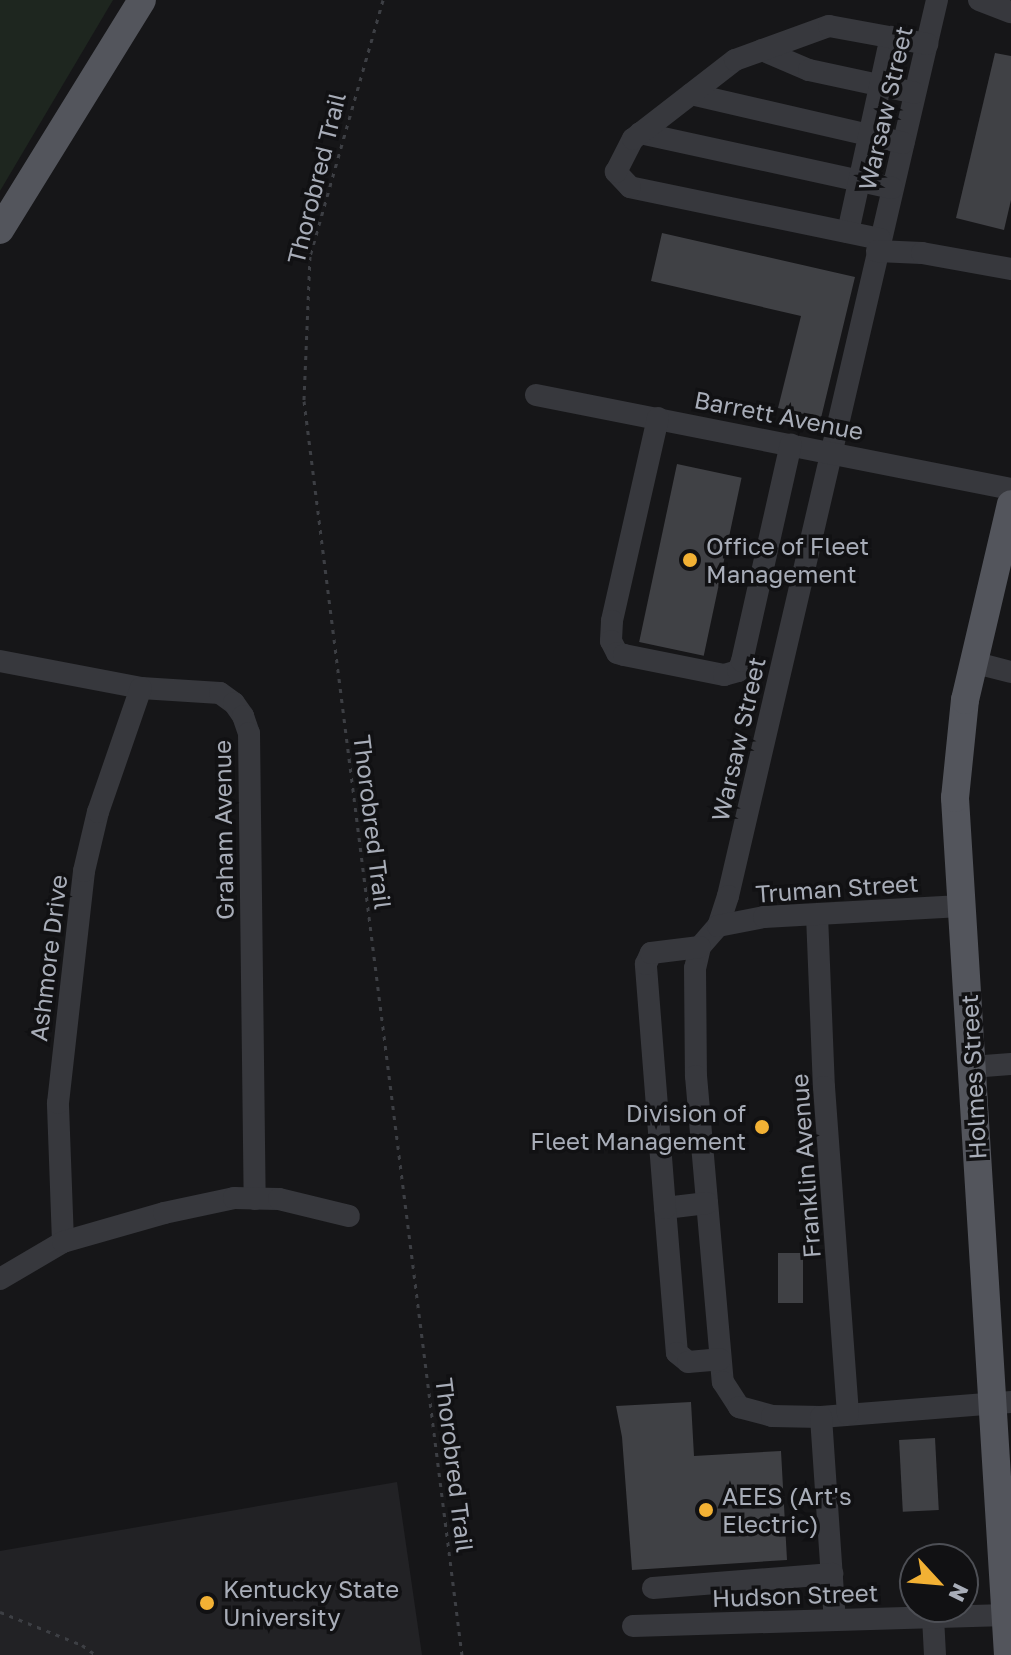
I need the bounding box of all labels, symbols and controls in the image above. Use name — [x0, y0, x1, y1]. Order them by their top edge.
street label: Warsaw Street — [852, 23, 918, 193]
street label: Thorobred Trail — [281, 89, 351, 267]
street label: Barrett Avenue — [692, 384, 866, 446]
place label: Office of Fleet Management — [706, 532, 869, 588]
marker: Office of Fleet Management — [681, 551, 699, 569]
street label: Warsaw Street — [705, 654, 771, 824]
street label: Thorobred Trail — [348, 733, 398, 911]
street label: Graham Avenue — [207, 740, 239, 920]
street label: Truman Street — [755, 868, 919, 908]
street label: Ashmore Drive — [23, 873, 73, 1043]
street label: Holmes Street — [954, 994, 992, 1160]
street label: Franklin Avenue — [784, 1073, 826, 1259]
place label: Division of Fleet Management — [530, 1099, 746, 1155]
marker: Division of Fleet Management — [753, 1118, 771, 1136]
street label: Thorobred Trail — [430, 1376, 480, 1554]
place label: AEES (Art's Electric) — [722, 1482, 852, 1538]
marker: AEES (Art's Electric) — [697, 1501, 715, 1519]
north arrow — [899, 1543, 979, 1623]
place label: Kentucky State University — [223, 1575, 399, 1631]
street label: Hudson Street — [711, 1578, 879, 1612]
text: N — [943, 1579, 975, 1606]
marker: Kentucky State University — [198, 1594, 216, 1612]

